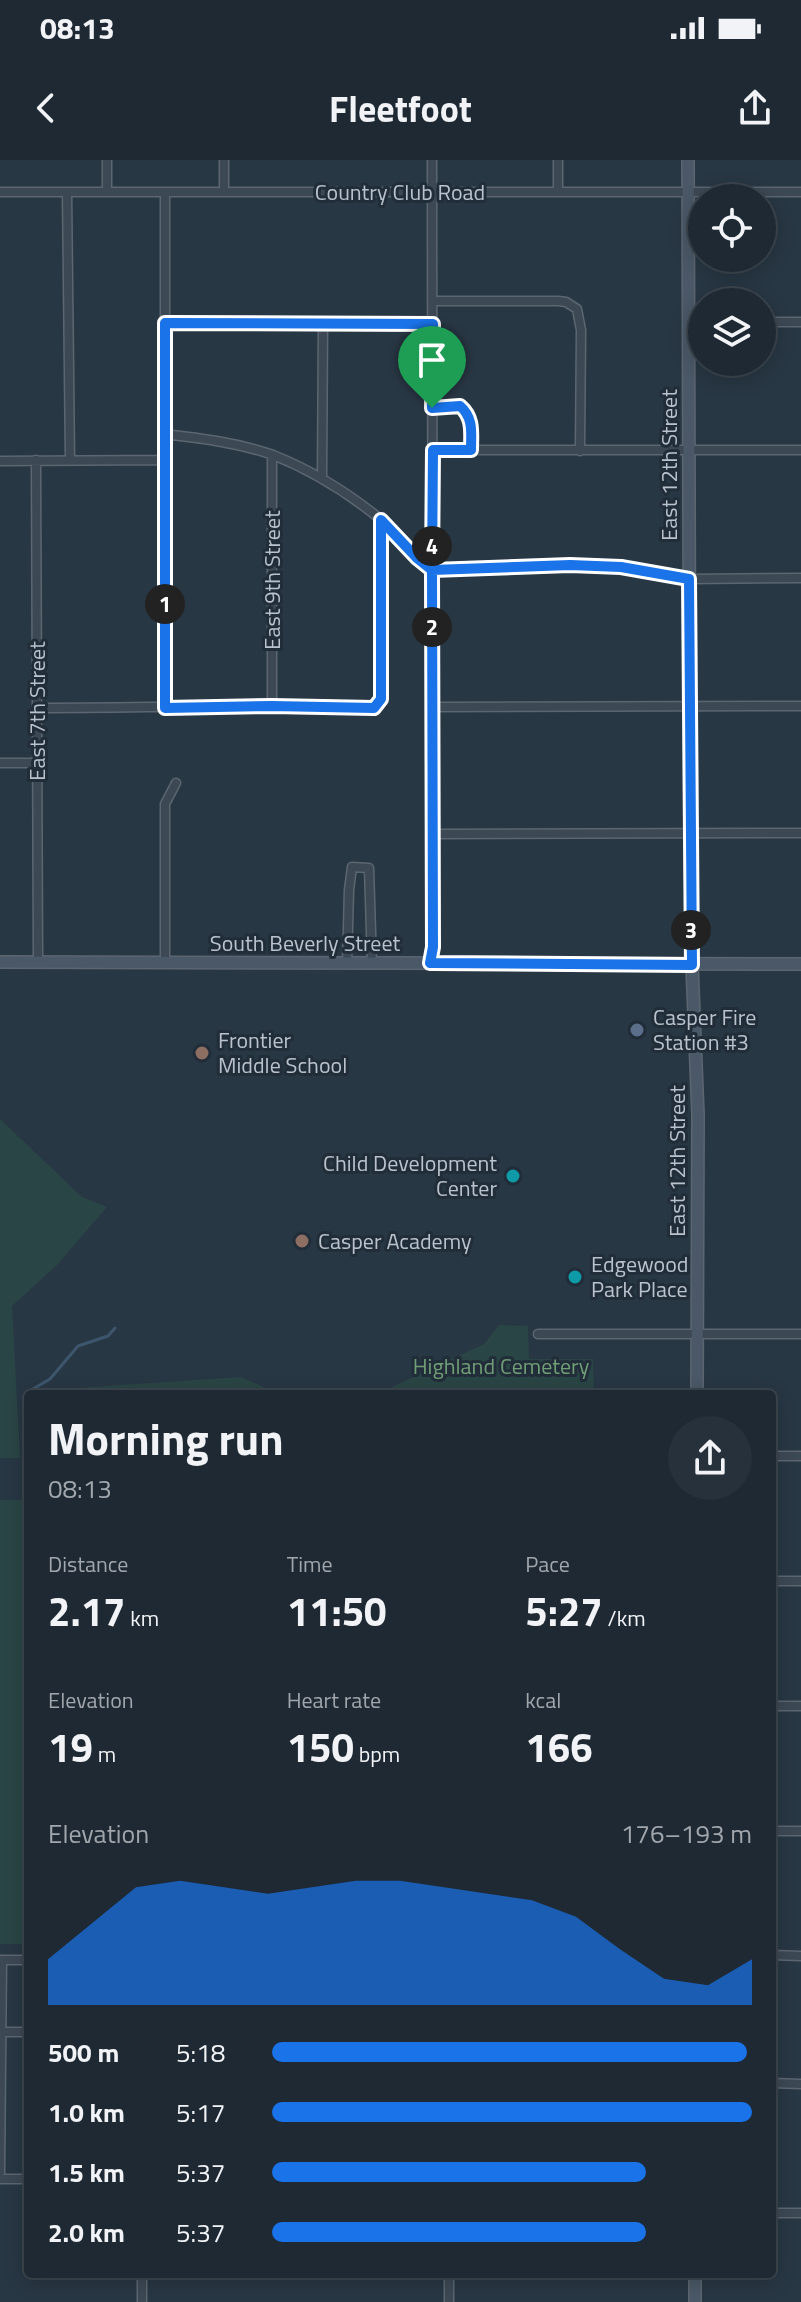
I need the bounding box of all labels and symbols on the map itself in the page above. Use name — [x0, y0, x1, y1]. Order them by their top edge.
street label: Country Club Road — [315, 175, 485, 209]
pin — [398, 326, 466, 408]
street label: East 12th Street — [652, 389, 686, 541]
street label: East 9th Street — [255, 510, 289, 650]
pin: 4 — [412, 526, 452, 566]
pin: 1 — [145, 584, 185, 624]
pin: 2 — [412, 607, 452, 647]
street label: East 7th Street — [20, 641, 54, 781]
pin: 3 — [671, 910, 711, 950]
street label: South Beverly Street — [210, 926, 400, 960]
place label: Casper Fire Station #3 — [653, 1000, 756, 1059]
marker: Casper Fire Station #3 — [628, 1021, 646, 1039]
place label: Frontier Middle School — [218, 1023, 347, 1082]
marker: Frontier Middle School — [193, 1044, 211, 1062]
street label: East 12th Street — [660, 1085, 694, 1237]
place label: Child Development Center — [323, 1146, 497, 1205]
marker: Child Development Center — [504, 1167, 522, 1185]
place label: Casper Academy — [318, 1224, 472, 1258]
marker: Casper Academy — [293, 1232, 311, 1250]
place label: Edgewood Park Place — [591, 1247, 688, 1306]
marker: Edgewood Park Place — [566, 1268, 584, 1286]
park label: Highland Cemetery — [413, 1349, 590, 1383]

